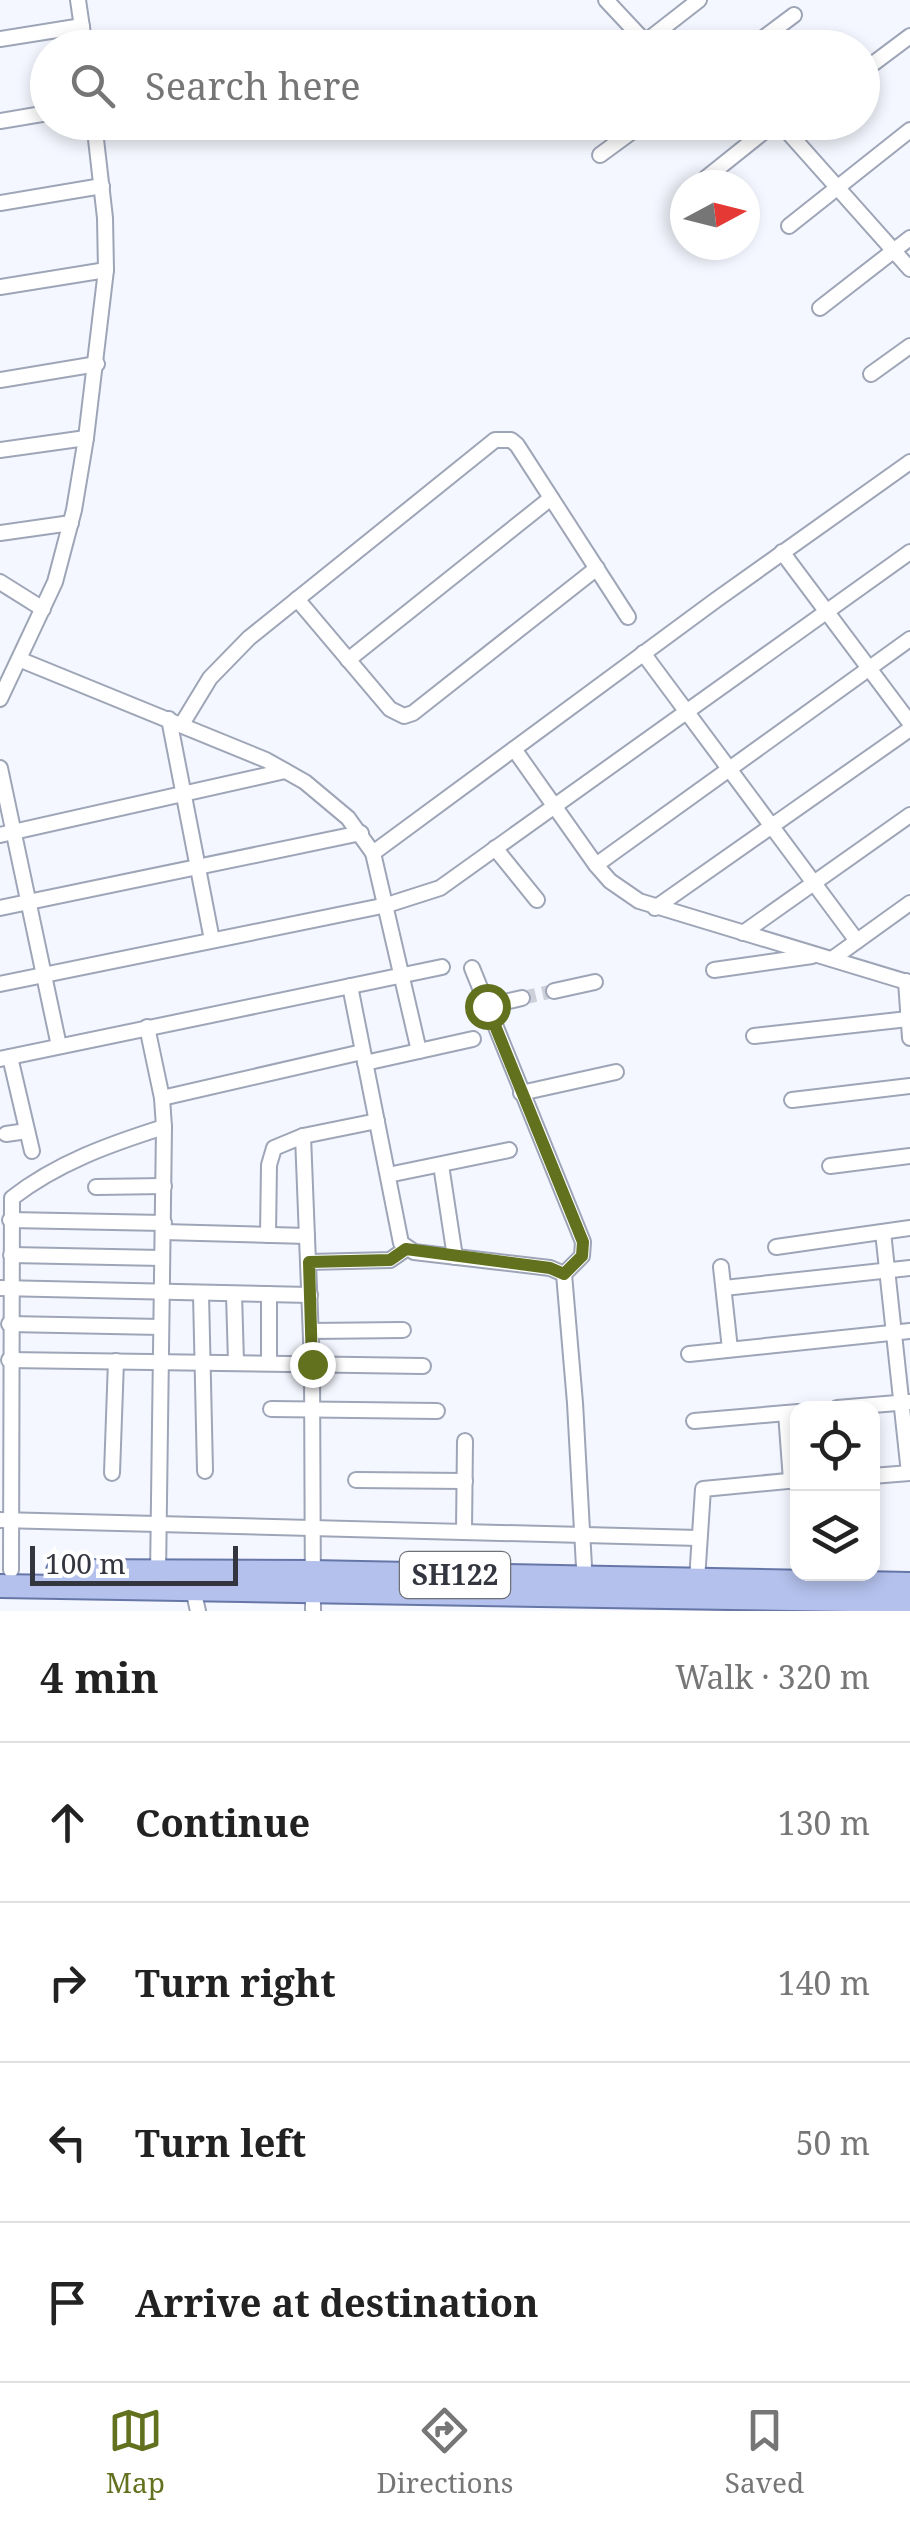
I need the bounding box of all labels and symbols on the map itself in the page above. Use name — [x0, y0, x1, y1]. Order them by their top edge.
north arrow — [670, 170, 760, 260]
route start — [465, 984, 511, 1030]
route end — [290, 1342, 336, 1388]
scale bar — [30, 1541, 238, 1586]
road number: SH122 — [400, 1552, 510, 1598]

